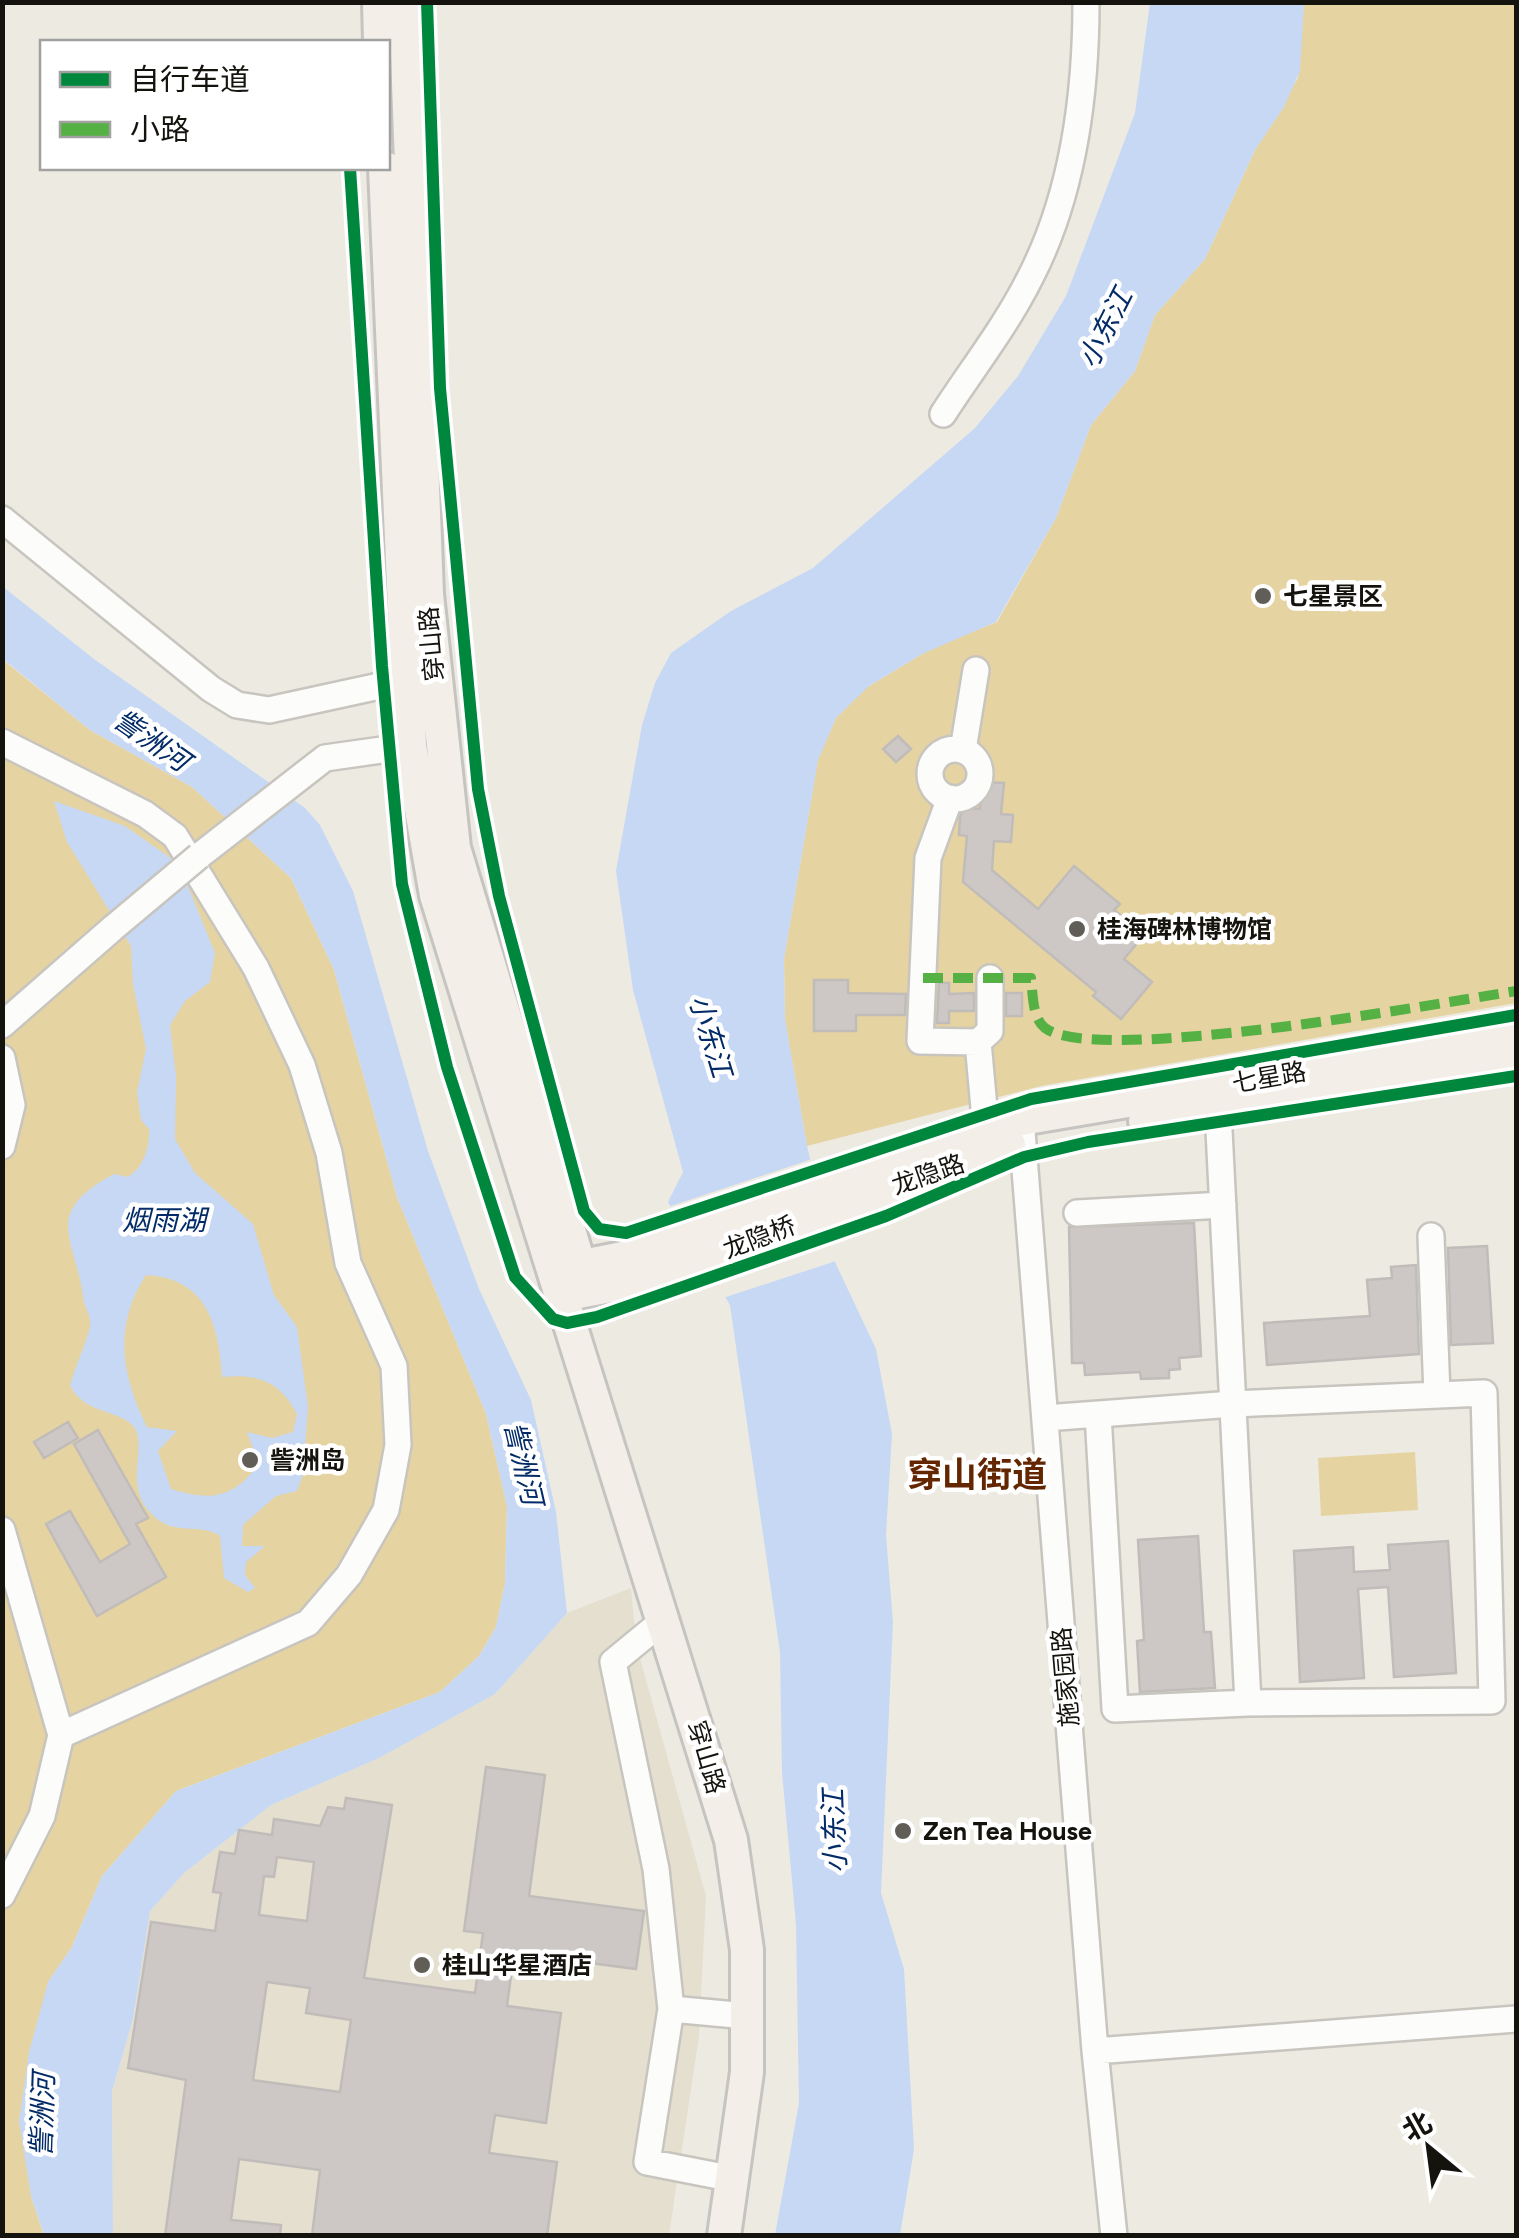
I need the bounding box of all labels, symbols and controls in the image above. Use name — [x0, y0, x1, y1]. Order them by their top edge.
legend — [40, 40, 390, 170]
text: 自行车道 — [130, 61, 250, 98]
text: 小路 — [130, 111, 190, 148]
water label: 小东江 — [1071, 280, 1141, 373]
place label: 七星景区 — [1283, 581, 1383, 611]
marker: 七星景区 — [1252, 585, 1274, 607]
street label: 穿山路 — [413, 605, 449, 683]
water label: 訾洲河 — [108, 702, 200, 781]
place label: 桂海碑林博物馆 — [1097, 914, 1272, 944]
marker: 桂海碑林博物馆 — [1066, 918, 1088, 940]
water label: 小东江 — [682, 991, 740, 1084]
street label: 七星路 — [1229, 1056, 1309, 1098]
street label: 龙隐路 — [888, 1148, 968, 1200]
water label: 烟雨湖 — [122, 1203, 210, 1237]
street label: 龙隐桥 — [719, 1210, 799, 1264]
water label: 訾洲河 — [498, 1418, 551, 1513]
place label: 訾洲岛 — [270, 1445, 345, 1475]
marker: 訾洲岛 — [239, 1449, 261, 1471]
district label: 穿山街道 — [907, 1454, 1047, 1496]
street label: 施家园路 — [1046, 1626, 1084, 1728]
street label: 穿山路 — [682, 1717, 732, 1797]
water label: 小东江 — [815, 1785, 852, 1874]
place label: Zen Tea House — [923, 1816, 1092, 1846]
marker: Zen Tea House — [892, 1820, 914, 1842]
place label: 桂山华星酒店 — [442, 1950, 592, 1980]
marker: 桂山华星酒店 — [411, 1954, 433, 1976]
water label: 訾洲河 — [24, 2067, 61, 2158]
north arrow — [1379, 2098, 1479, 2198]
text: 北 — [1396, 2104, 1437, 2148]

